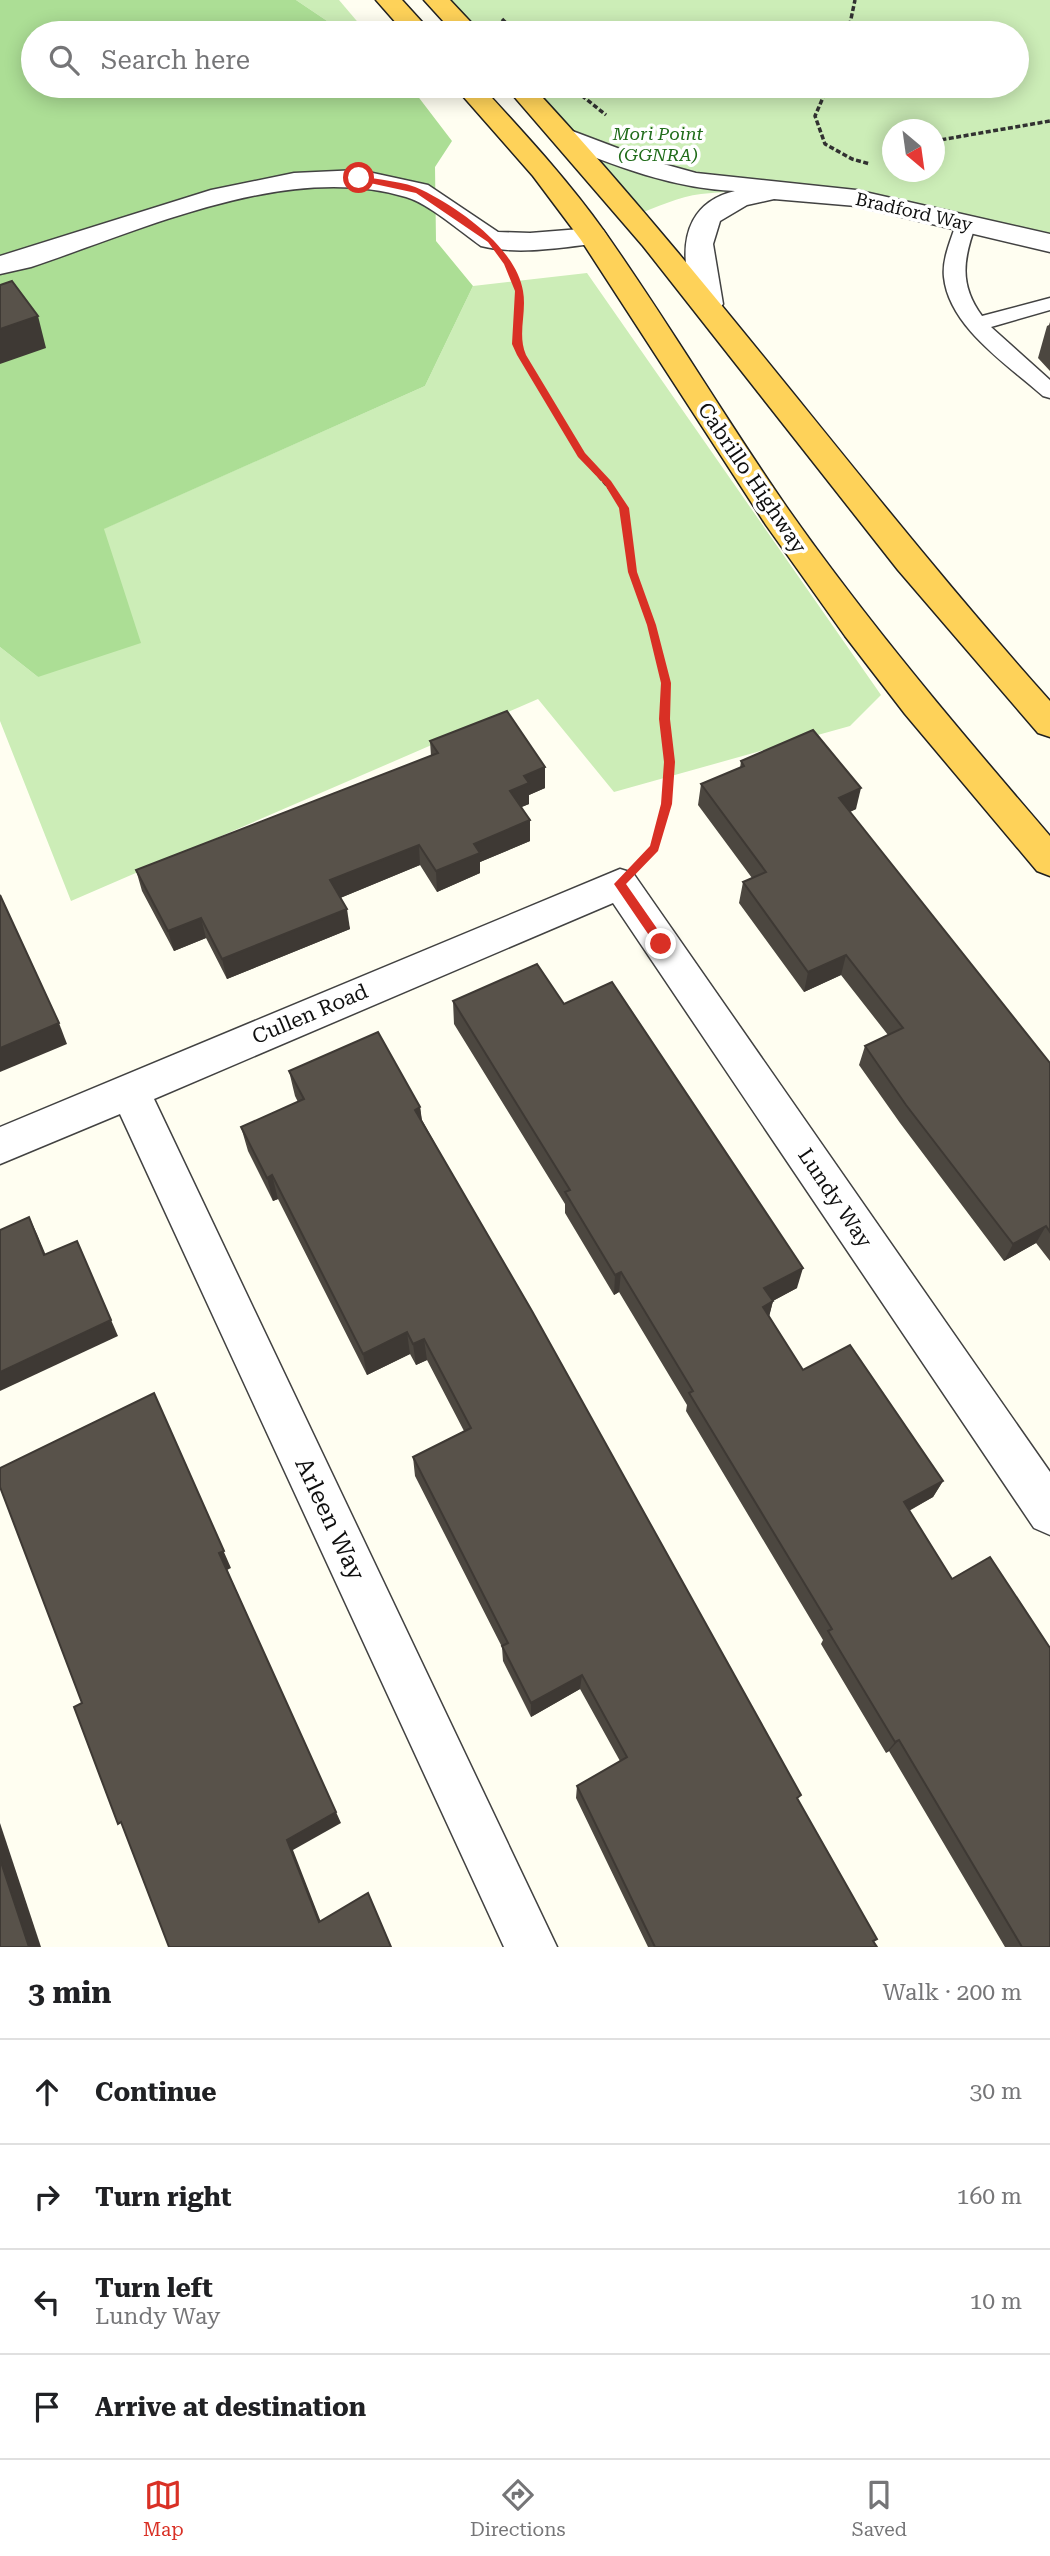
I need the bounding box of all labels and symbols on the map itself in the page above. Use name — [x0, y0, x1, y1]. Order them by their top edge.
north arrow — [882, 119, 945, 182]
park label: Mori Point (GGNRA) — [612, 123, 704, 165]
route start — [343, 162, 374, 193]
street label: Bradford Way — [854, 188, 975, 235]
street label: Cabrillo Highway — [693, 398, 812, 558]
route end — [645, 928, 676, 959]
street label: Cullen Road — [249, 979, 372, 1049]
street label: Lundy Way — [793, 1144, 877, 1253]
street label: Arleen Way — [289, 1453, 371, 1585]

